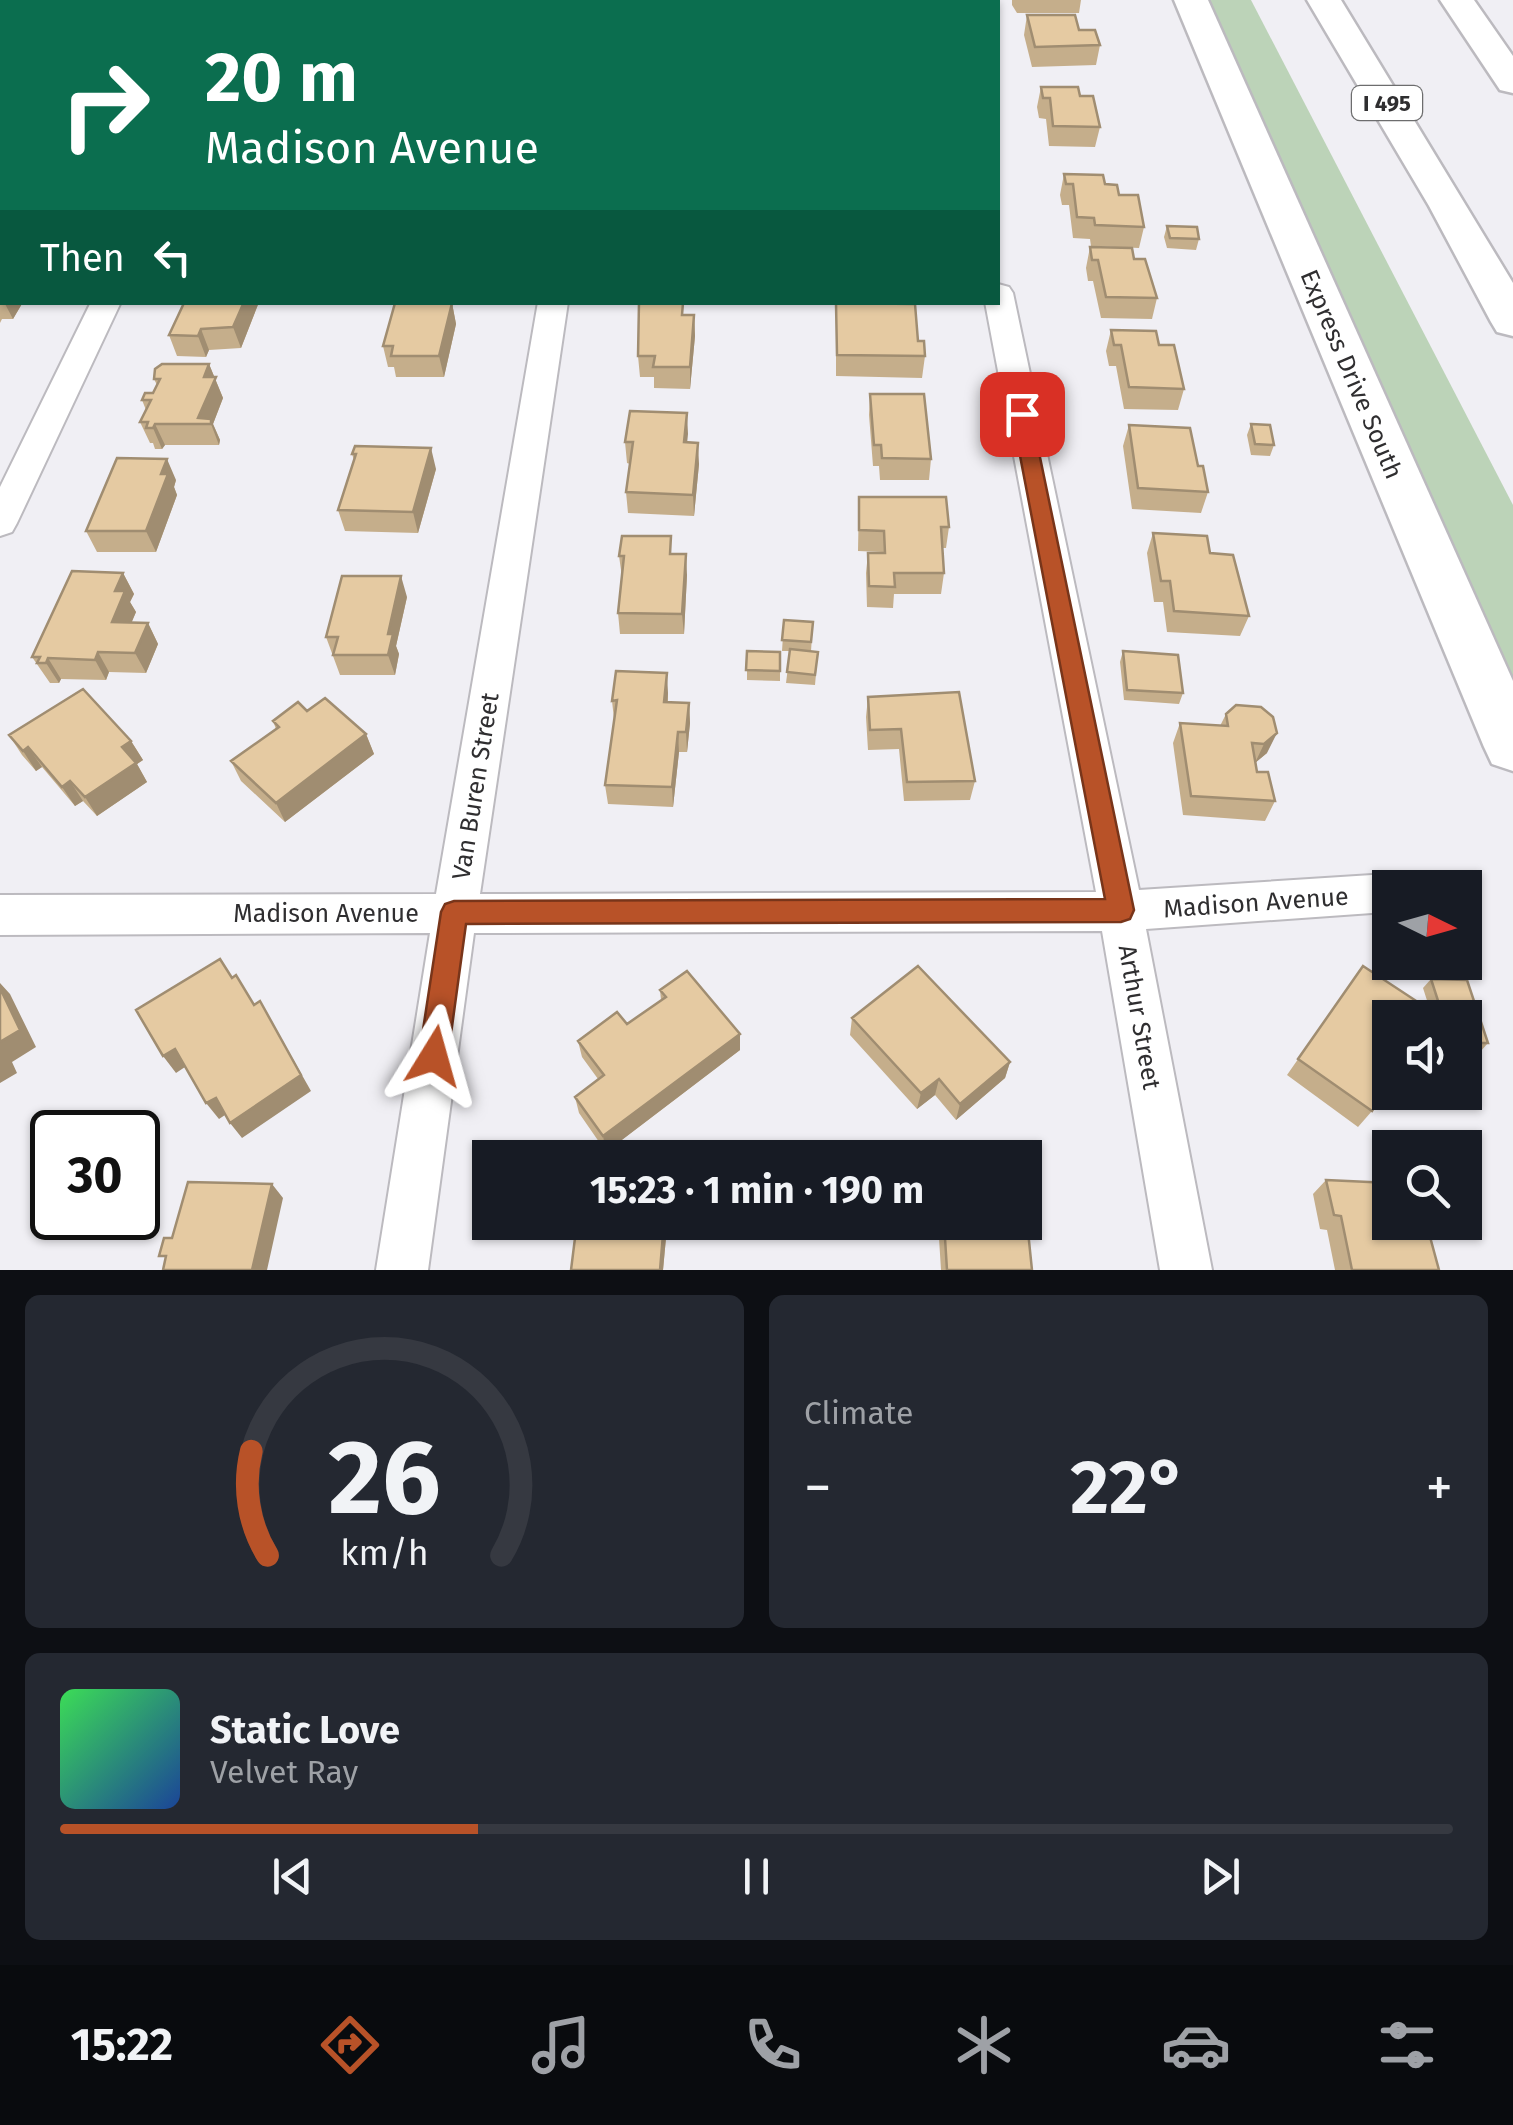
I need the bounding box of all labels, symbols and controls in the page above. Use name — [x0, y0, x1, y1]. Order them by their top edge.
text: 20 m — [205, 36, 358, 120]
icon: right — [40, 40, 170, 170]
road number: I 495 — [1352, 86, 1422, 120]
text: Madison Avenue — [205, 121, 539, 175]
icon: left — [145, 230, 200, 285]
text: Then — [40, 235, 125, 281]
street label: Express Drive South — [1293, 265, 1409, 483]
pin — [980, 372, 1065, 457]
icon: arrive — [995, 387, 1050, 442]
street label: Van Buren Street — [446, 689, 506, 882]
north arrow — [1372, 870, 1482, 980]
map controls — [1372, 870, 1482, 1240]
street label: Madison Avenue — [1162, 882, 1350, 924]
street label: Madison Avenue — [233, 899, 419, 929]
street label: Arthur Street — [1112, 943, 1167, 1093]
button: sound — [1372, 1000, 1482, 1110]
position arrow — [382, 1004, 486, 1108]
speed limit sign: 30 — [30, 1110, 160, 1240]
button: search — [1372, 1130, 1482, 1240]
text: 15:23 · 1 min · 190 m — [590, 1167, 924, 1213]
text: Climate — [804, 1394, 913, 1432]
text: 26 — [328, 1416, 441, 1541]
text: 22° — [1070, 1443, 1187, 1533]
text: − — [804, 1455, 832, 1521]
text: + — [1426, 1455, 1453, 1521]
text: km/h — [340, 1532, 429, 1574]
text: Static Love — [210, 1707, 400, 1753]
text: Velvet Ray — [210, 1753, 358, 1791]
icon: previous — [265, 1849, 320, 1904]
icon: pause — [729, 1849, 784, 1904]
icon: next — [1193, 1849, 1248, 1904]
icon: directions — [315, 2010, 385, 2080]
icon: music — [526, 2010, 596, 2080]
icon: phone — [738, 2010, 808, 2080]
icon: climate — [949, 2010, 1019, 2080]
icon: car — [1161, 2010, 1231, 2080]
icon: filters — [1372, 2010, 1442, 2080]
text: 15:22 — [71, 2018, 173, 2072]

